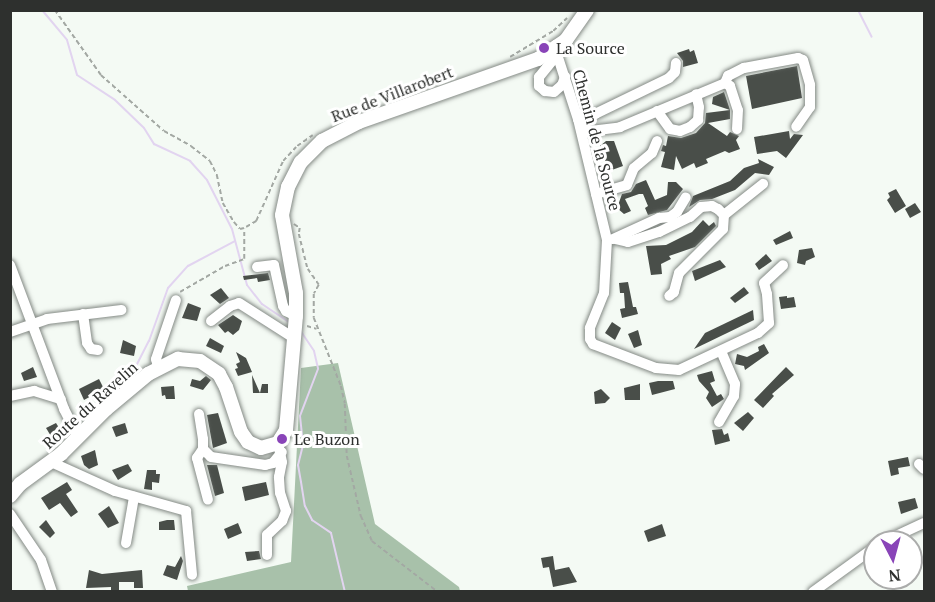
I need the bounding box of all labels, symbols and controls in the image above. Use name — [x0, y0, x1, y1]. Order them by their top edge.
place label: La Source — [556, 38, 625, 58]
marker: La Source — [537, 41, 551, 55]
street label: Rue de Villarobert — [328, 62, 456, 126]
street label: Chemin de la Source — [569, 67, 625, 213]
street label: Route du Ravelin — [39, 357, 141, 453]
place label: Le Buzon — [294, 429, 360, 449]
marker: Le Buzon — [275, 432, 289, 446]
north arrow — [863, 530, 923, 590]
text: N — [887, 564, 902, 587]

